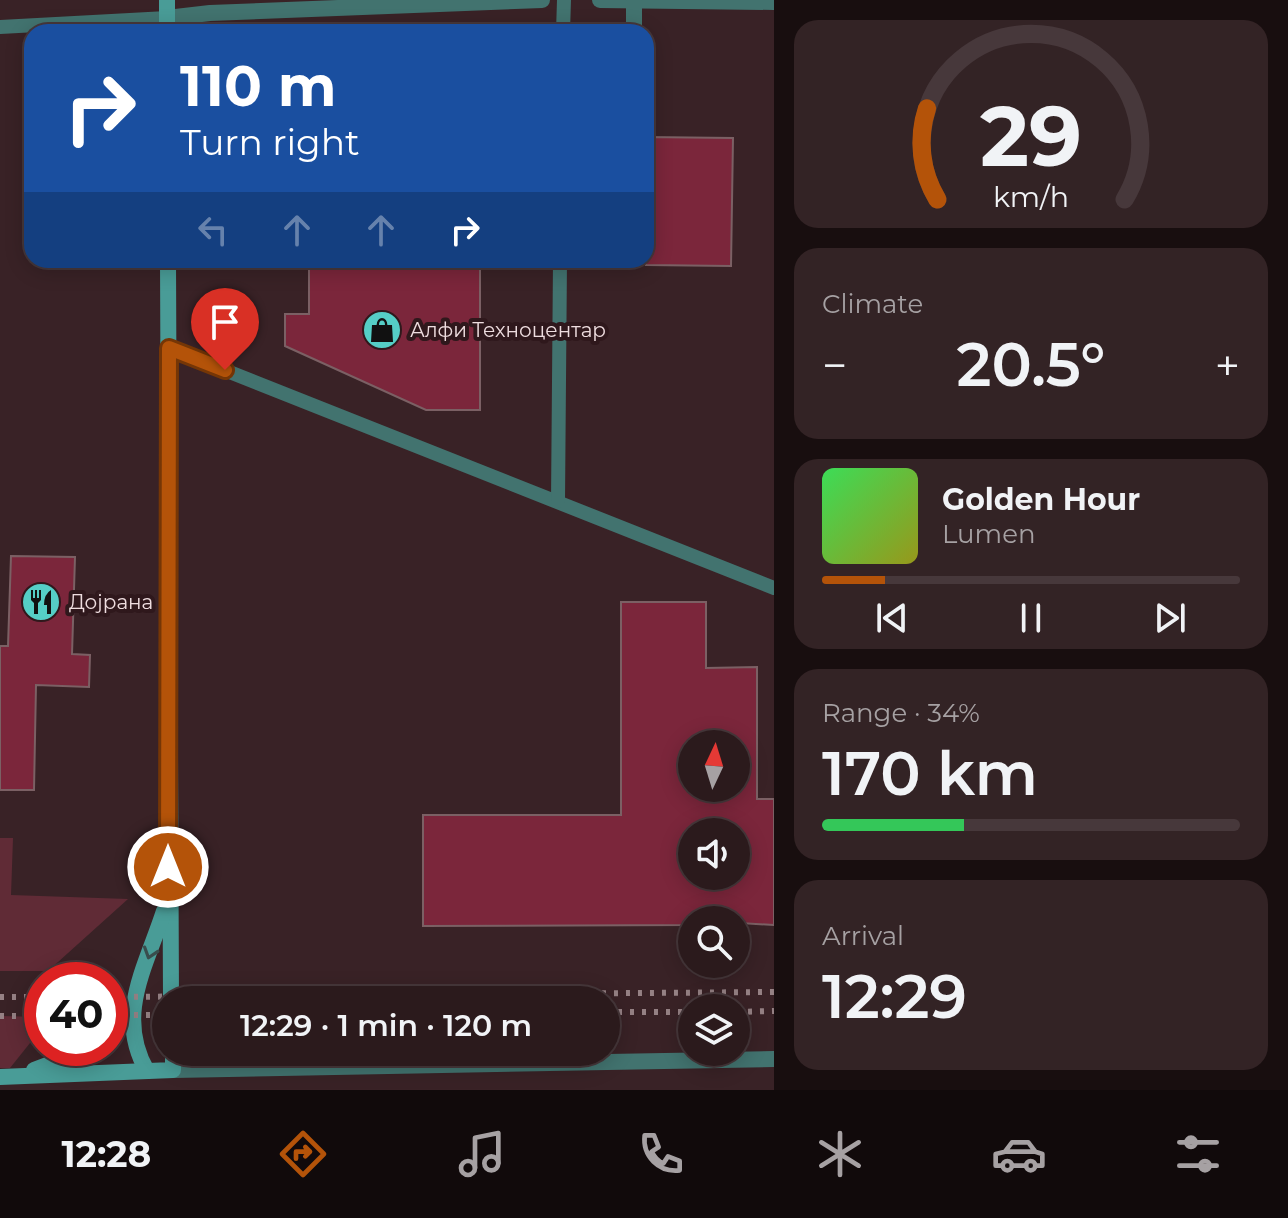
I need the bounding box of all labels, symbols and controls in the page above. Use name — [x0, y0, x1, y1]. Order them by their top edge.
text: 110 m — [180, 52, 337, 120]
icon: right — [48, 56, 152, 160]
text: 29 — [980, 85, 1082, 187]
text: Turn right — [180, 120, 360, 164]
text: km/h — [993, 179, 1069, 214]
icon: left — [191, 208, 235, 252]
icon: ahead — [275, 208, 319, 252]
icon: ahead — [359, 208, 403, 252]
icon: right — [443, 208, 487, 252]
pin — [191, 288, 259, 370]
text: Climate — [822, 288, 923, 320]
icon: arrive — [203, 300, 247, 344]
shop icon: Алфи Техноцентар — [361, 309, 403, 351]
place label: Алфи Техноцентар — [410, 318, 606, 342]
text: 20.5° — [957, 328, 1105, 401]
text: − — [822, 338, 847, 392]
text: + — [1215, 338, 1240, 392]
text: Golden Hour — [942, 481, 1140, 518]
text: Lumen — [942, 518, 1035, 550]
restaurant icon: Дојрана — [20, 581, 62, 623]
place label: Дојрана — [69, 590, 153, 614]
icon: previous — [870, 596, 914, 640]
icon: pause — [1009, 596, 1053, 640]
icon: next — [1148, 596, 1192, 640]
text: Range · 34% — [822, 697, 980, 729]
north arrow — [678, 730, 750, 802]
map controls — [678, 730, 750, 1066]
text: 170 km — [822, 737, 1038, 810]
button: sound — [678, 818, 750, 890]
position arrow — [126, 825, 210, 909]
button: search — [678, 906, 750, 978]
text: Arrival — [822, 920, 904, 952]
one-way arrow — [144, 945, 160, 959]
text: 12:29 — [822, 960, 967, 1033]
speed limit sign: 40 — [24, 962, 128, 1066]
button: layers — [678, 994, 750, 1066]
text: 12:29 · 1 min · 120 m — [240, 1007, 532, 1044]
icon: directions — [275, 1126, 331, 1182]
icon: music — [454, 1126, 510, 1182]
icon: phone — [633, 1126, 689, 1182]
icon: climate — [812, 1126, 868, 1182]
icon: car — [991, 1126, 1047, 1182]
icon: filters — [1170, 1126, 1226, 1182]
text: 12:28 — [62, 1132, 151, 1176]

